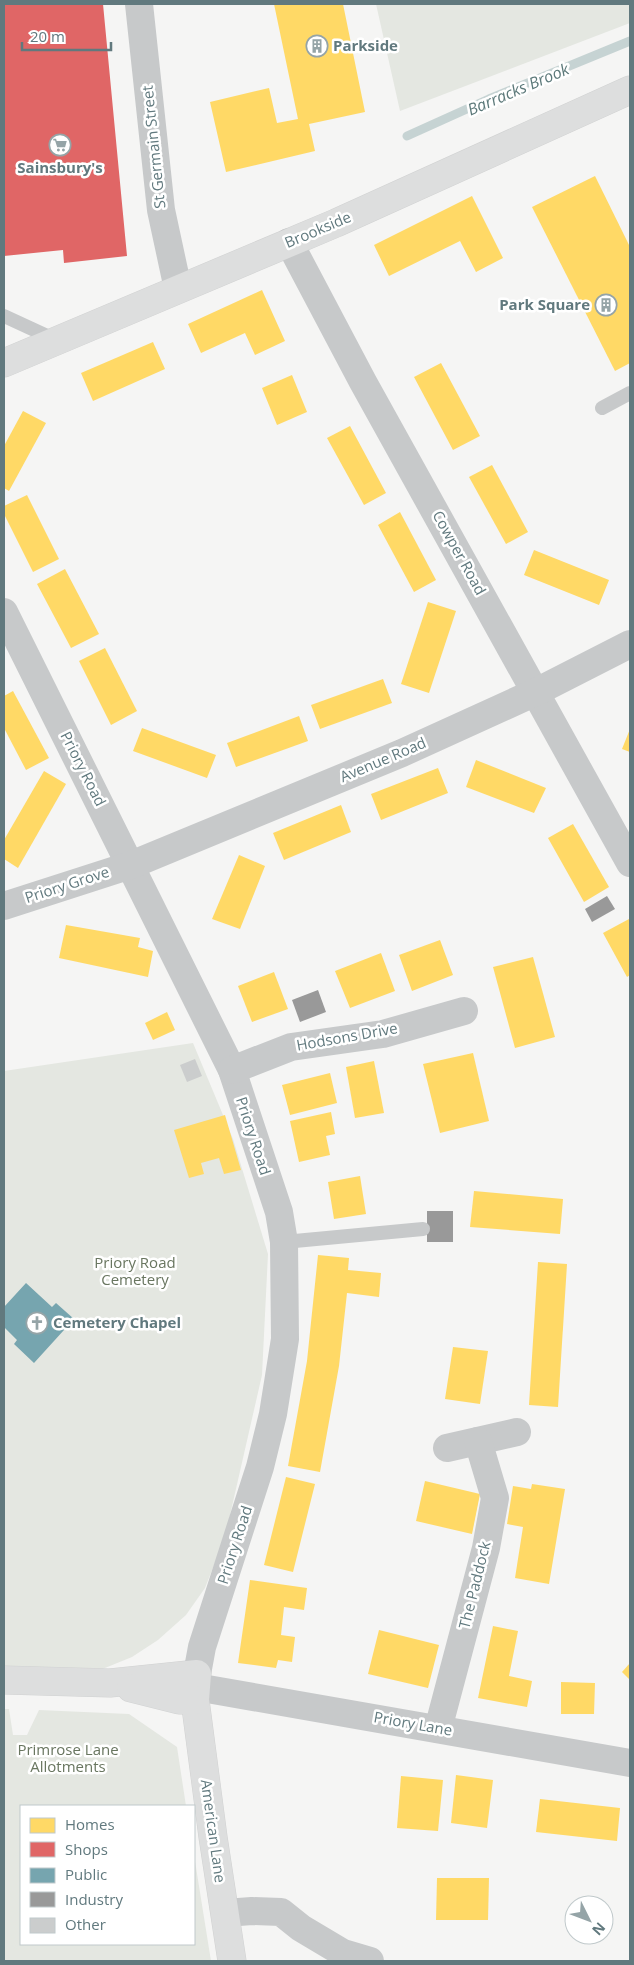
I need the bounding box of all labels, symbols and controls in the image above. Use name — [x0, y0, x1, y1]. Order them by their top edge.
scale bar — [22, 20, 111, 52]
text: 20 m — [30, 26, 65, 46]
building icon: Parkside — [305, 34, 329, 58]
place label: Parkside — [333, 35, 398, 55]
water label: Barracks Brook — [464, 57, 573, 120]
street label: St Germain Street — [137, 84, 169, 210]
supermarket icon: Sainsbury's — [48, 133, 72, 157]
place label: Sainsbury's — [17, 157, 103, 177]
street label: Brookside — [281, 206, 354, 252]
building icon: Park Square — [594, 293, 618, 317]
place label: Park Square — [499, 294, 590, 314]
street label: Cowper Road — [428, 507, 491, 598]
street label: Priory Road — [57, 728, 111, 809]
street label: Avenue Road — [336, 732, 429, 786]
street label: Priory Grove — [22, 861, 111, 907]
street label: Hodsons Drive — [295, 1017, 399, 1055]
street label: Priory Road — [232, 1094, 276, 1177]
park label: Priory Road Cemetery — [94, 1252, 176, 1289]
church icon: Cemetery Chapel — [25, 1311, 49, 1335]
place label: Cemetery Chapel — [53, 1312, 181, 1332]
street label: Priory Road — [212, 1503, 256, 1586]
street label: The Paddock — [453, 1539, 495, 1631]
street label: Priory Lane — [372, 1706, 454, 1740]
park label: Primrose Lane Allotments — [17, 1739, 119, 1776]
street label: American Lane — [197, 1778, 231, 1884]
legend — [20, 1805, 195, 1945]
text: Homes — [65, 1814, 115, 1834]
text: Shops — [65, 1839, 108, 1859]
text: Public — [65, 1864, 107, 1884]
text: Industry — [65, 1889, 123, 1909]
north arrow — [564, 1895, 614, 1945]
text: Other — [65, 1914, 106, 1934]
text: N — [588, 1918, 610, 1940]

